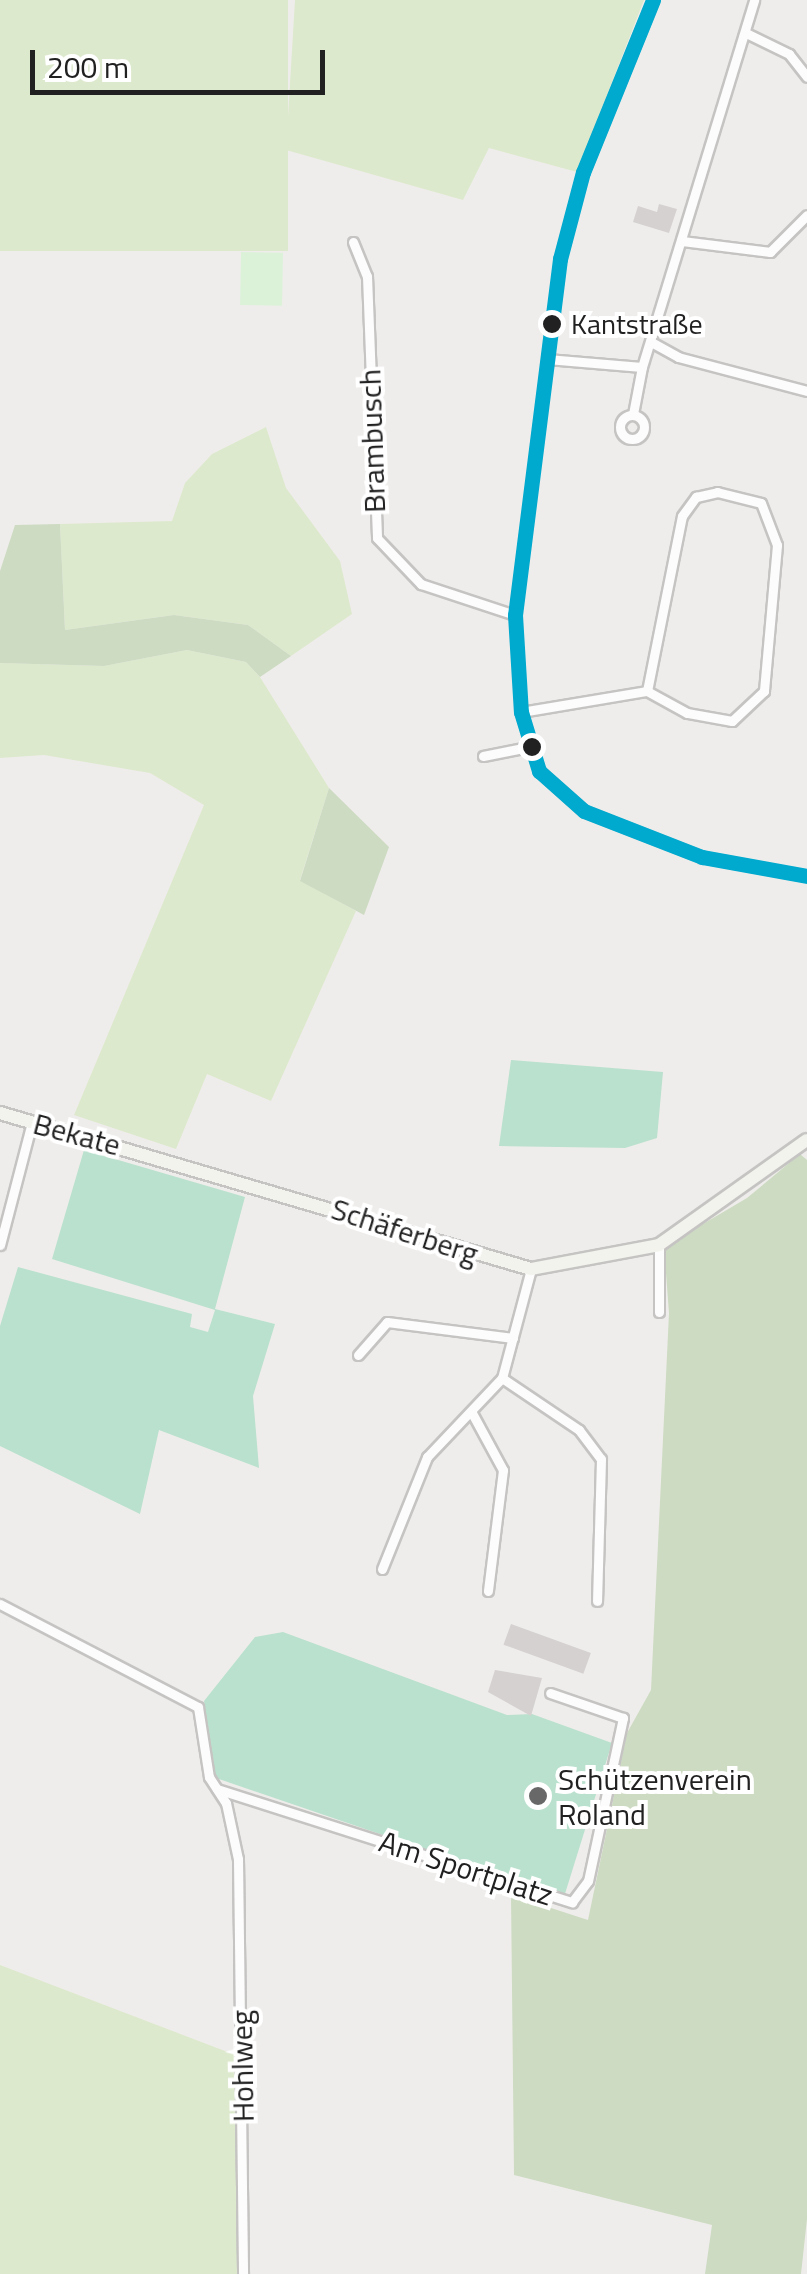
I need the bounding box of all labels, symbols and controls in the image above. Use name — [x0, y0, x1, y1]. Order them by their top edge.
scale bar — [35, 30, 330, 92]
text: 200 m — [47, 44, 129, 90]
place label: Kantstraße — [571, 307, 703, 341]
marker: Kantstraße — [542, 314, 562, 334]
street label: Brambusch — [352, 369, 392, 513]
unlabelled marker — [522, 737, 542, 757]
street label: Bekate — [30, 1105, 124, 1163]
street label: Schäferberg — [327, 1190, 483, 1272]
place label: Schützenverein Roland — [558, 1761, 752, 1832]
marker: Schützenverein Roland — [527, 1785, 549, 1807]
street label: Am Sportplatz — [375, 1823, 557, 1913]
street label: Hohlweg — [223, 2010, 261, 2122]

